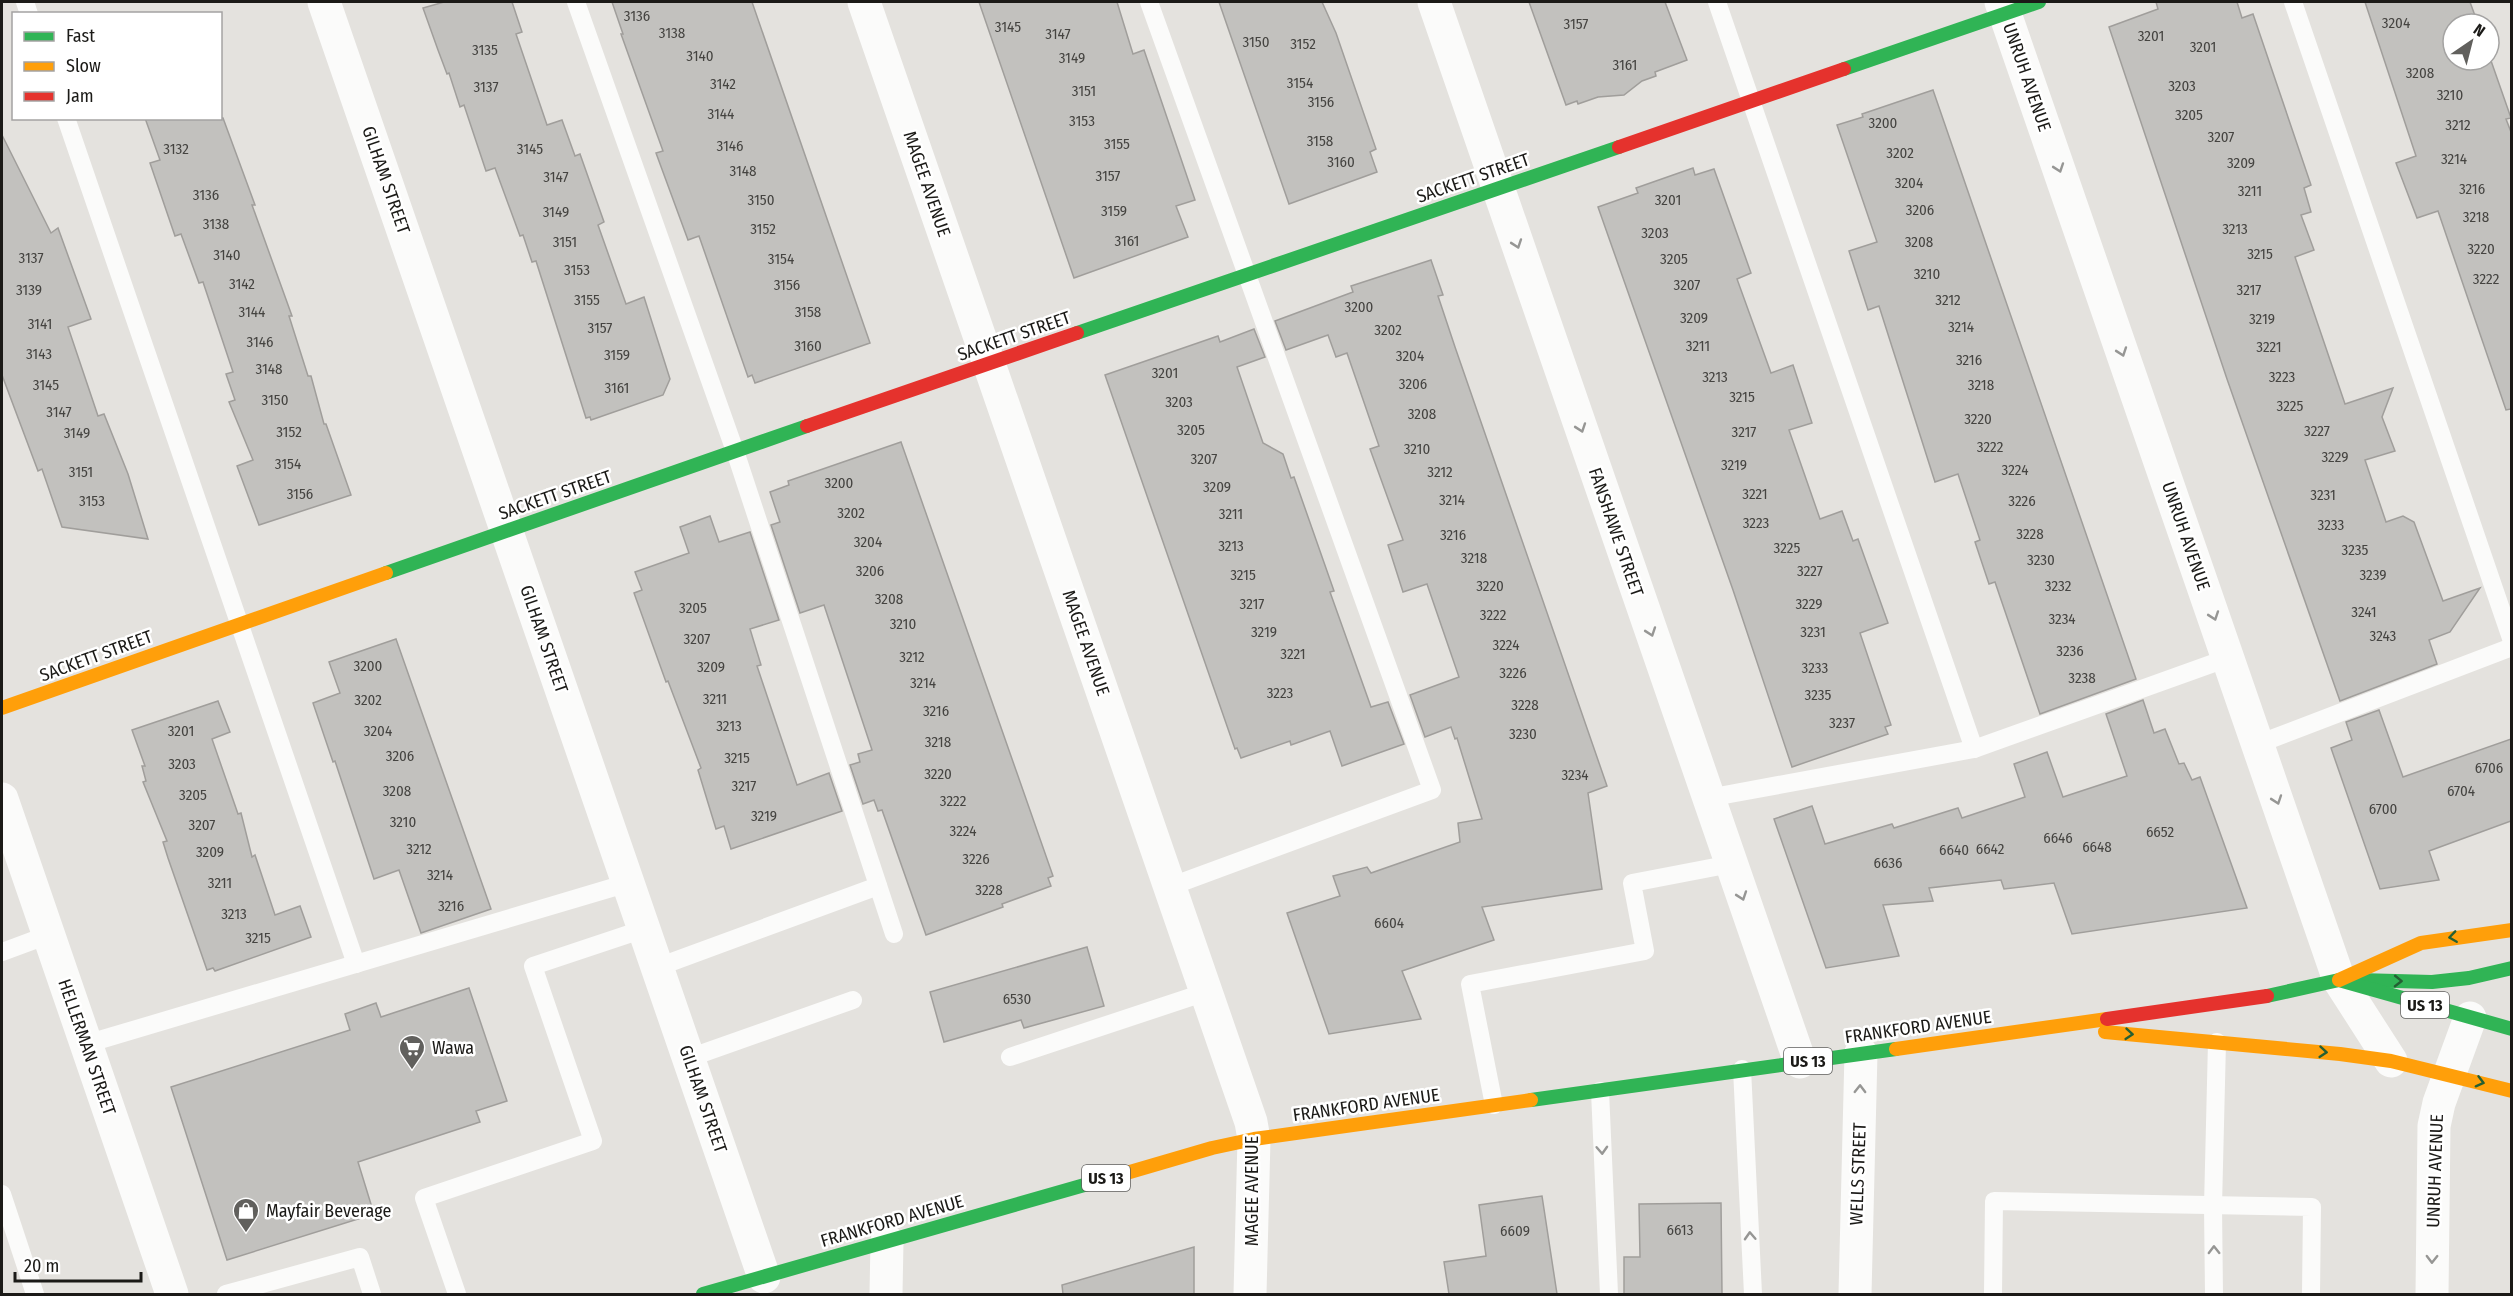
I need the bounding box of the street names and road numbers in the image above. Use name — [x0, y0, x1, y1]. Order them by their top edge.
street label: UNRUH AVENUE — [1998, 20, 2056, 134]
street label: GILHAM STREET — [357, 123, 415, 237]
street label: MAGEE AVENUE — [899, 128, 955, 240]
street label: SACKETT STREET — [1414, 148, 1533, 208]
street label: SACKETT STREET — [955, 306, 1074, 366]
street label: SACKETT STREET — [496, 465, 615, 525]
street label: FANSHAWE STREET — [1584, 465, 1649, 600]
street label: UNRUH AVENUE — [2157, 479, 2215, 593]
street label: GILHAM STREET — [515, 582, 573, 696]
street label: MAGEE AVENUE — [1058, 587, 1114, 699]
street label: SACKETT STREET — [37, 625, 156, 687]
street label: HELLERMAN STREET — [53, 976, 121, 1119]
road number: US 13 — [2401, 992, 2449, 1018]
street label: FRANKFORD AVENUE — [1843, 1006, 1993, 1048]
street label: GILHAM STREET — [674, 1042, 732, 1156]
road number: US 13 — [1784, 1048, 1832, 1074]
street label: FRANKFORD AVENUE — [1291, 1084, 1441, 1126]
street label: UNRUH AVENUE — [2422, 1114, 2448, 1228]
street label: WELLS STREET — [1845, 1122, 1871, 1226]
street label: MAGEE AVENUE — [1241, 1136, 1263, 1246]
road number: US 13 — [1082, 1165, 1130, 1191]
street label: FRANKFORD AVENUE — [818, 1190, 966, 1252]

